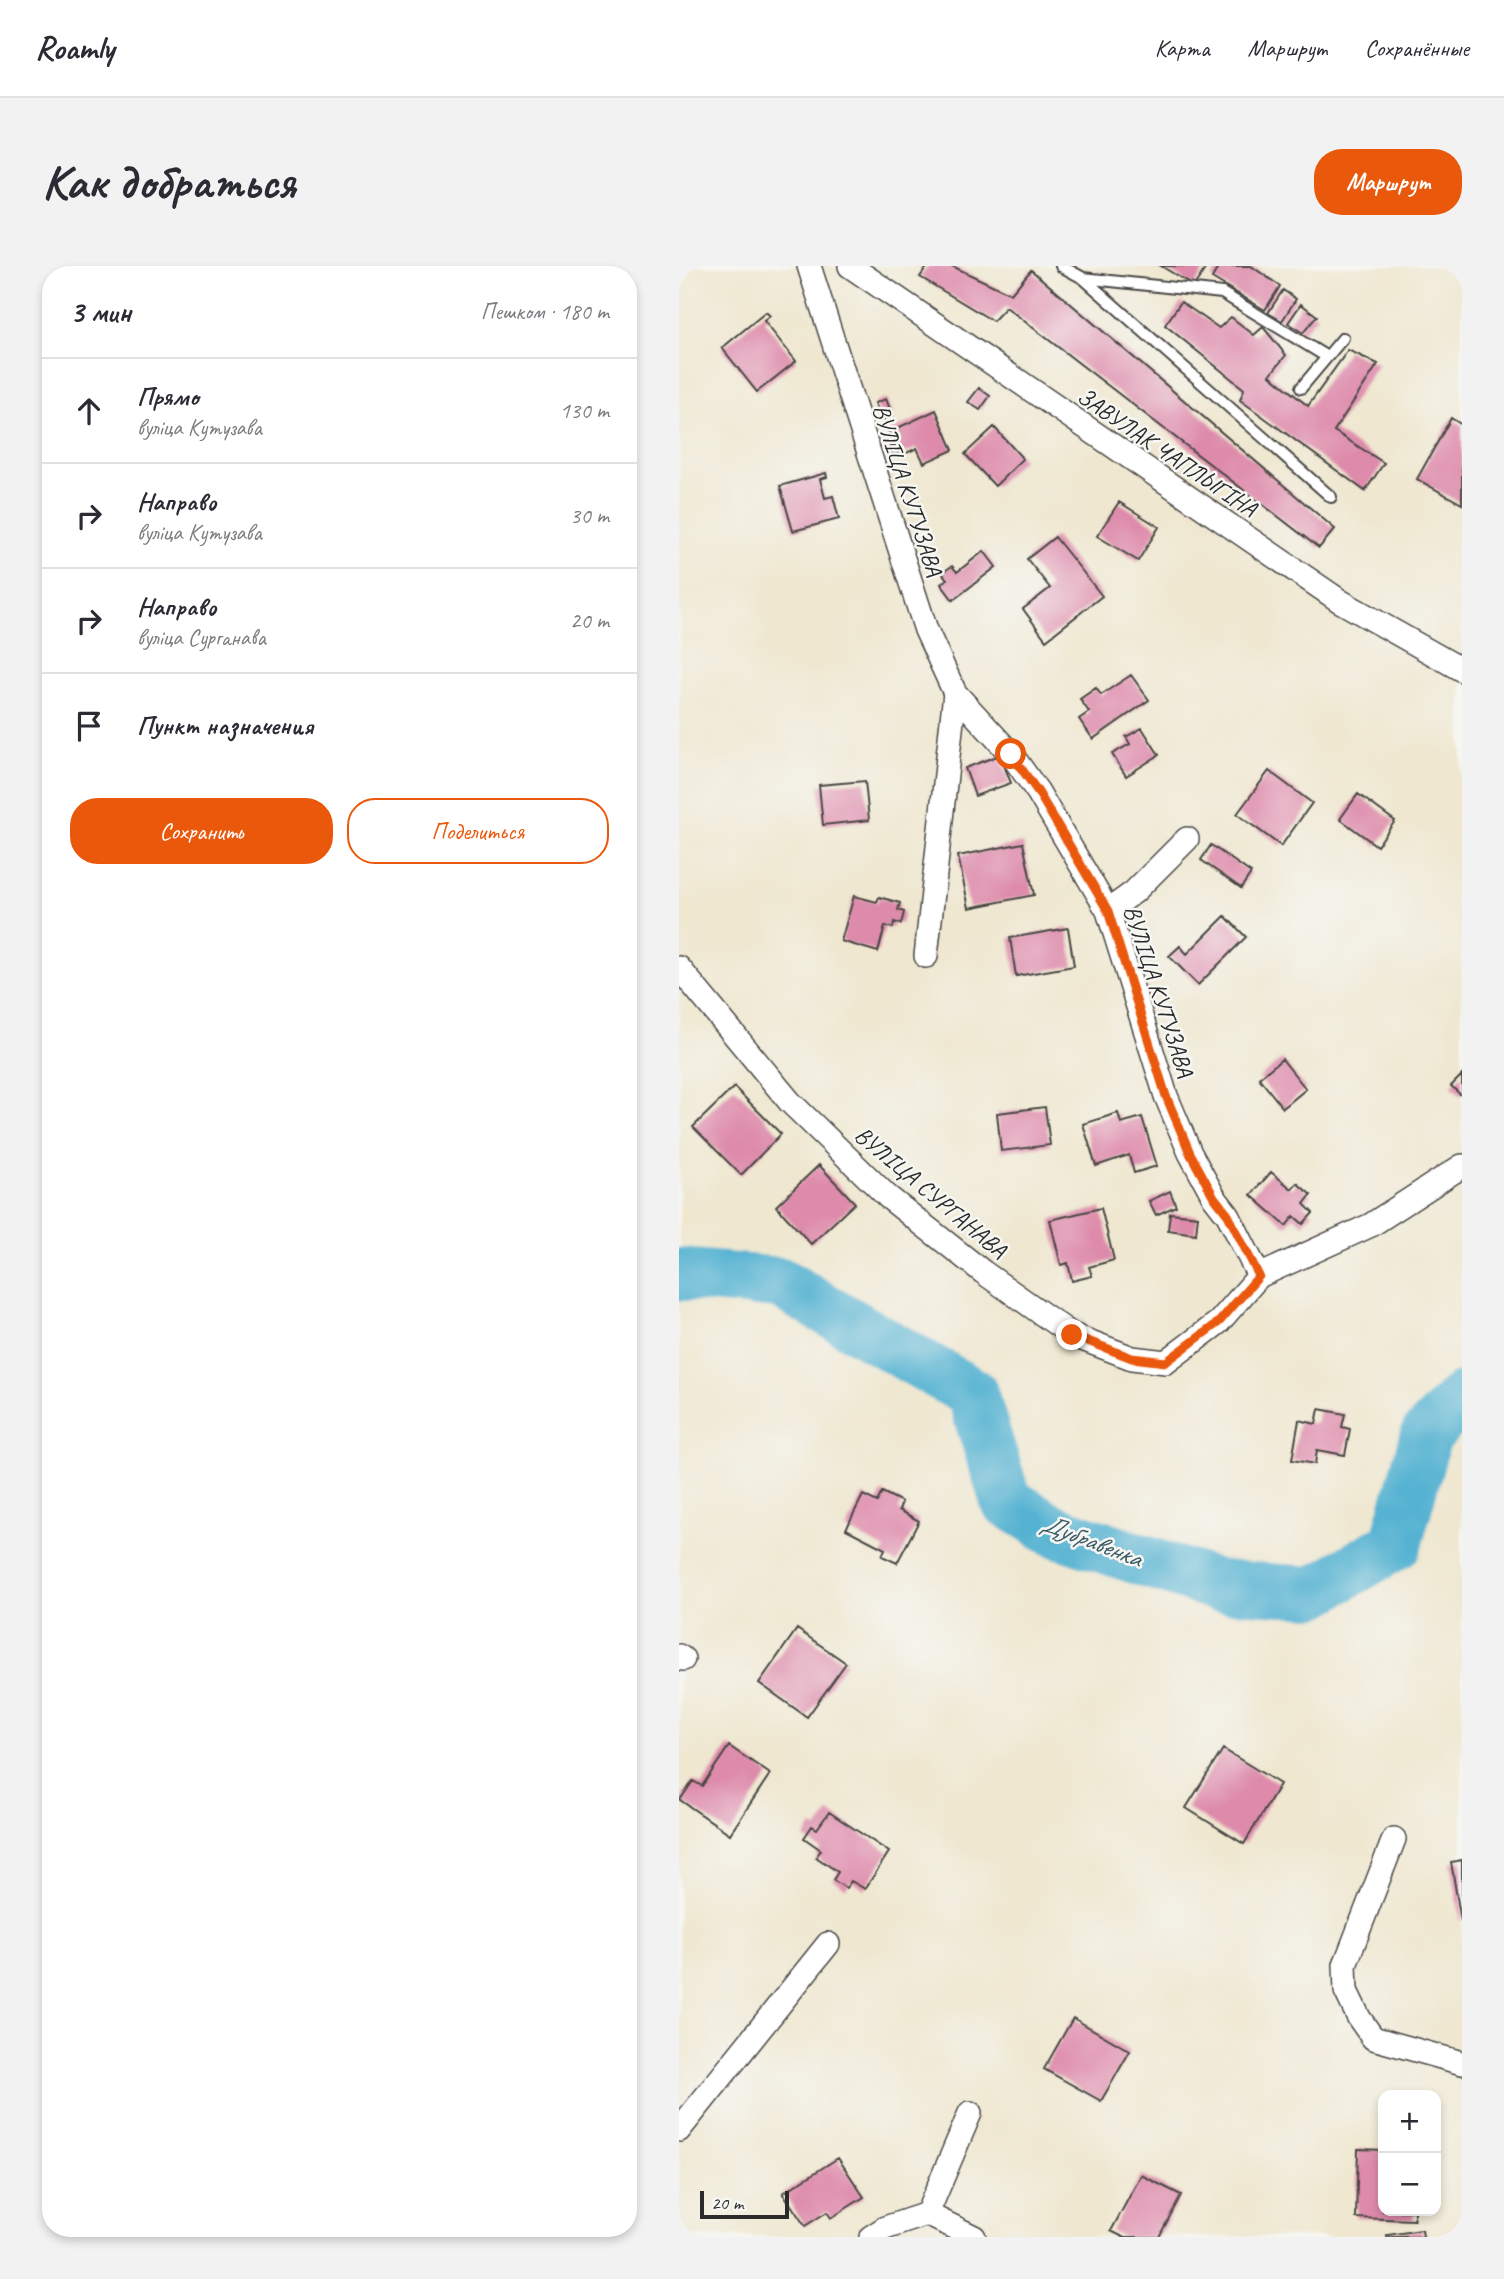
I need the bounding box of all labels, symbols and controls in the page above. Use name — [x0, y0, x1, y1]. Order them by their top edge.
text: Roamly — [35, 27, 114, 69]
text: Карта — [1155, 33, 1210, 63]
text: Маршрут — [1248, 33, 1327, 63]
text: Сохранённые — [1365, 33, 1469, 63]
button: Маршрут — [1314, 149, 1462, 215]
text: Как добраться — [42, 151, 295, 213]
text: 3 мин — [70, 293, 131, 331]
text: Пешком · 180 m — [481, 297, 609, 326]
text: Прямо — [137, 380, 199, 413]
street label: ЗАВУЛАК ЧАПЛЫГІНА — [1071, 381, 1263, 524]
icon: ahead — [70, 392, 108, 430]
text: 130 m — [560, 396, 609, 425]
street label: ВУЛІЦА КУТУЗАВА — [866, 400, 950, 580]
text: вуліца Кутузава — [137, 413, 262, 442]
text: Направо — [137, 485, 216, 518]
icon: right — [70, 497, 108, 535]
text: 30 m — [570, 501, 609, 530]
text: вуліца Кутузава — [137, 518, 262, 547]
text: Направо — [137, 590, 216, 623]
icon: right — [70, 602, 108, 640]
text: 20 m — [570, 606, 609, 635]
text: вуліца Сурганава — [137, 623, 266, 652]
icon: arrive — [70, 707, 108, 745]
text: Пункт назначения — [137, 709, 313, 742]
route start — [995, 738, 1026, 769]
button: Сохранить — [70, 798, 333, 864]
button: Поделиться — [347, 798, 609, 864]
street label: ВУЛІЦА КУТУЗАВА — [1117, 901, 1201, 1081]
street label: ВУЛІЦА СУРГАНАВА — [849, 1120, 1014, 1265]
route end — [1056, 1319, 1087, 1350]
water label: Дубравенка — [1036, 1506, 1149, 1575]
map controls — [1378, 2090, 1441, 2216]
button: + — [1378, 2090, 1441, 2153]
button: − — [1378, 2153, 1441, 2216]
scale bar — [700, 2188, 789, 2220]
text: 20 m — [711, 2191, 743, 2215]

